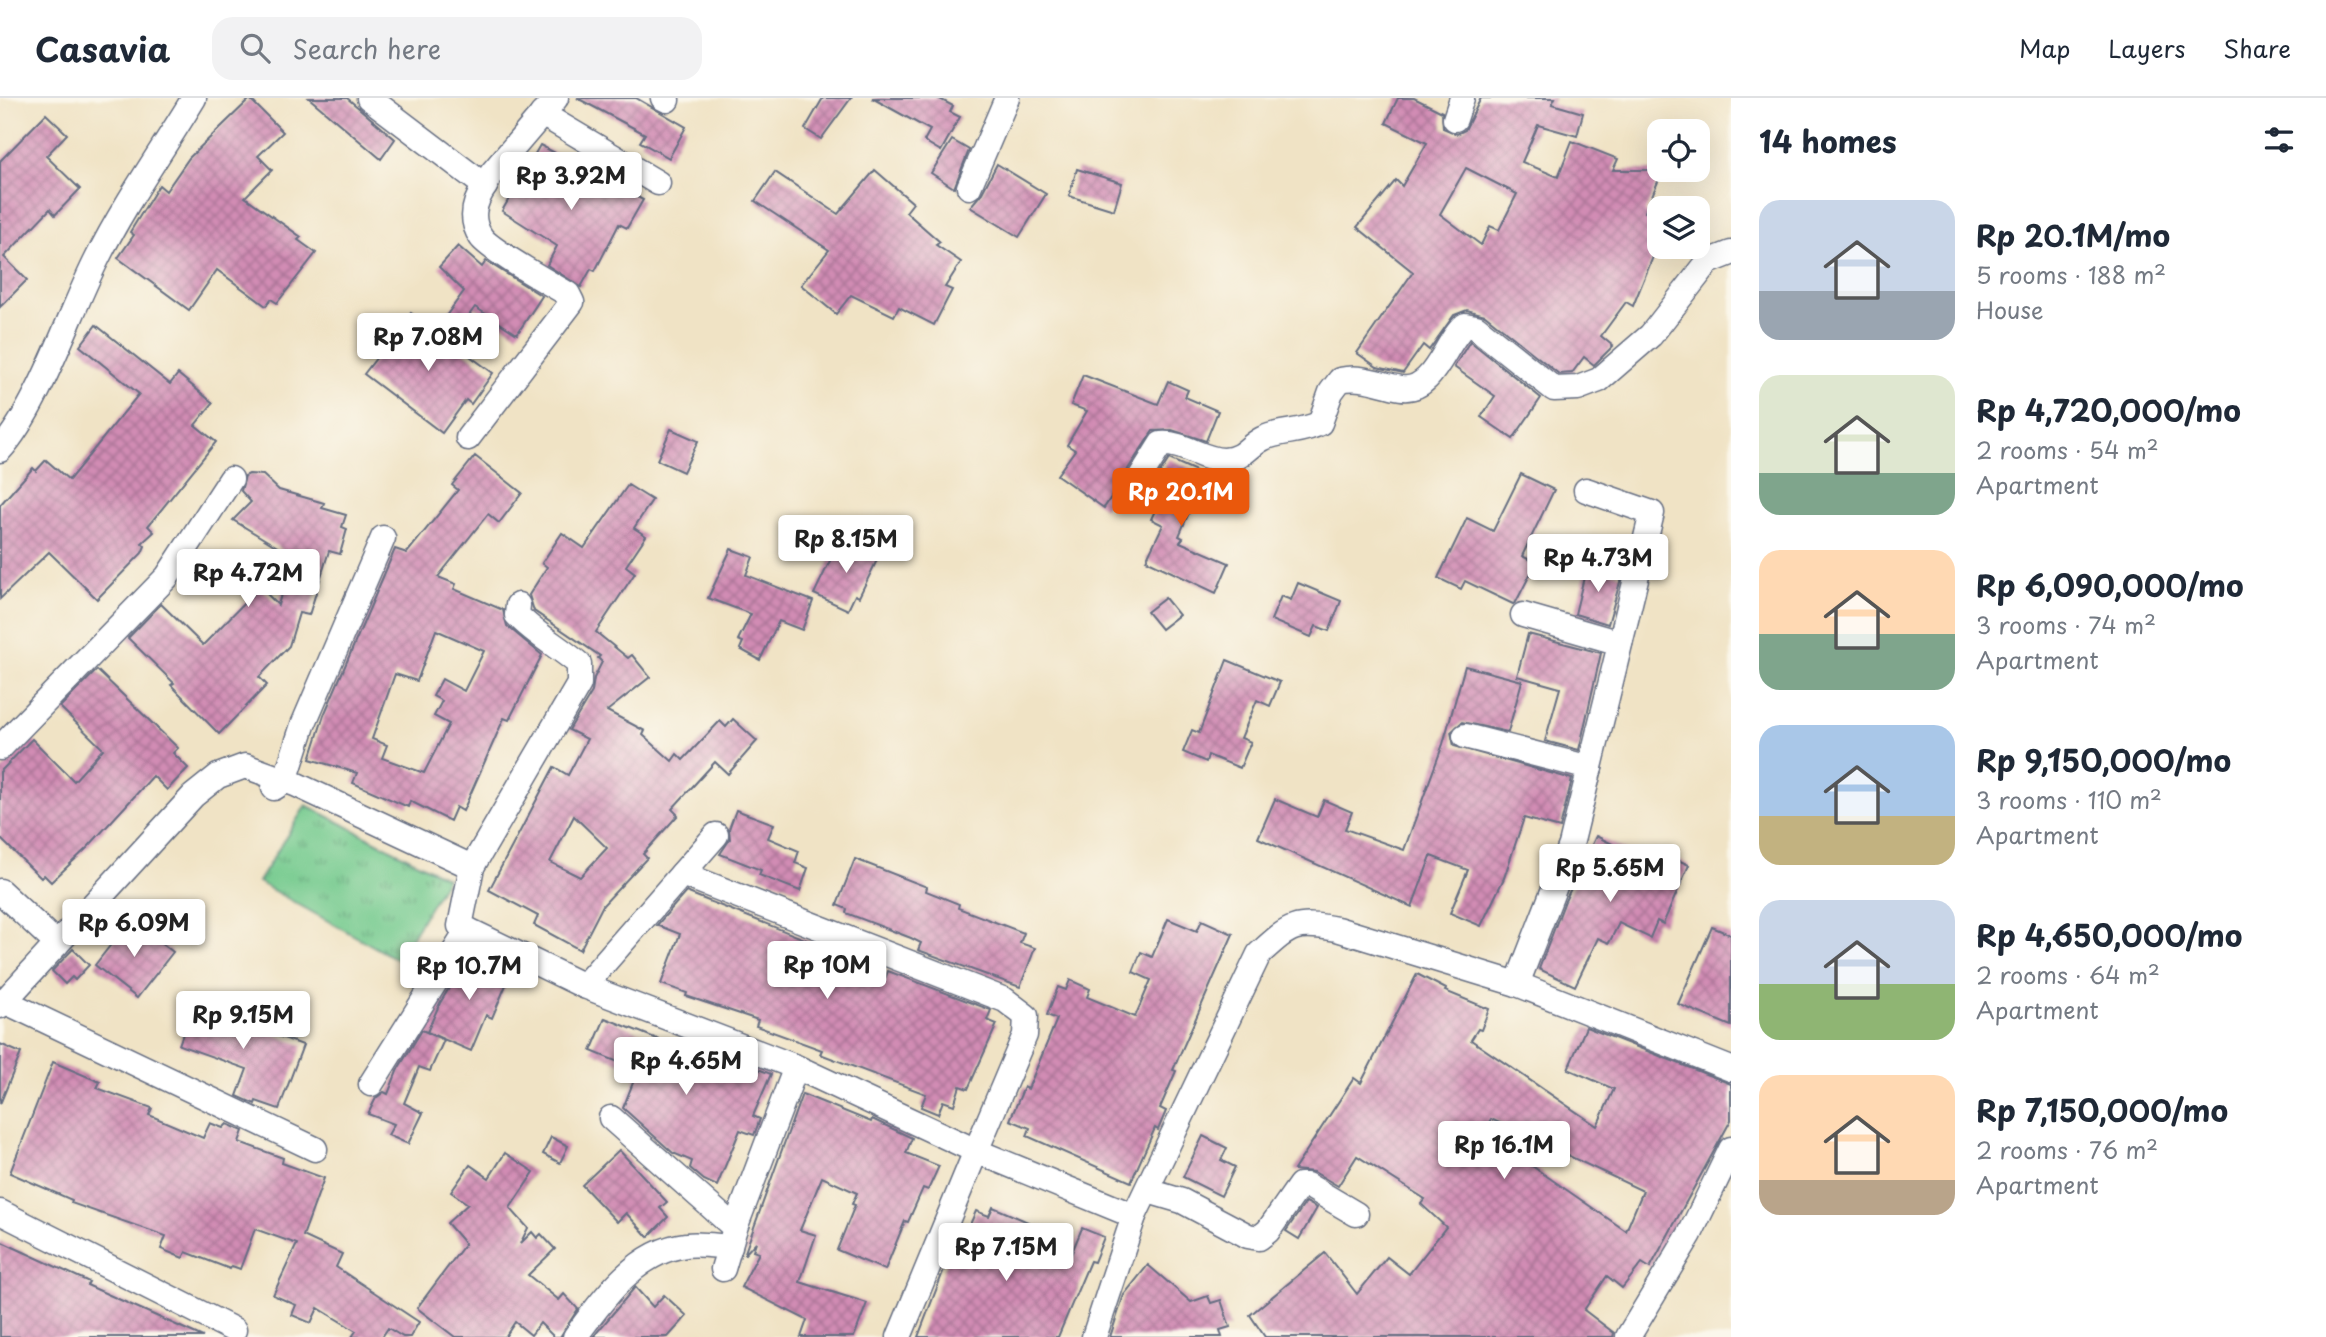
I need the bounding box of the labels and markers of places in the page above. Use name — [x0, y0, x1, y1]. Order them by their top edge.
pin: Rp 3.92M — [499, 152, 643, 212]
pin: Rp 7.08M — [356, 314, 500, 373]
pin: Rp 20.1M — [1109, 468, 1253, 528]
pin: Rp 8.15M — [774, 516, 918, 575]
pin: Rp 4.73M — [1526, 534, 1670, 594]
pin: Rp 4.72M — [176, 550, 320, 609]
pin: Rp 5.65M — [1538, 844, 1682, 904]
pin: Rp 6.09M — [62, 900, 206, 959]
pin: Rp 10.7M — [397, 942, 541, 1002]
pin: Rp 10M — [770, 942, 884, 1001]
pin: Rp 9.15M — [171, 992, 315, 1051]
pin: Rp 4.65M — [614, 1038, 758, 1097]
pin: Rp 16.1M — [1432, 1122, 1576, 1181]
pin: Rp 7.15M — [934, 1224, 1078, 1283]

